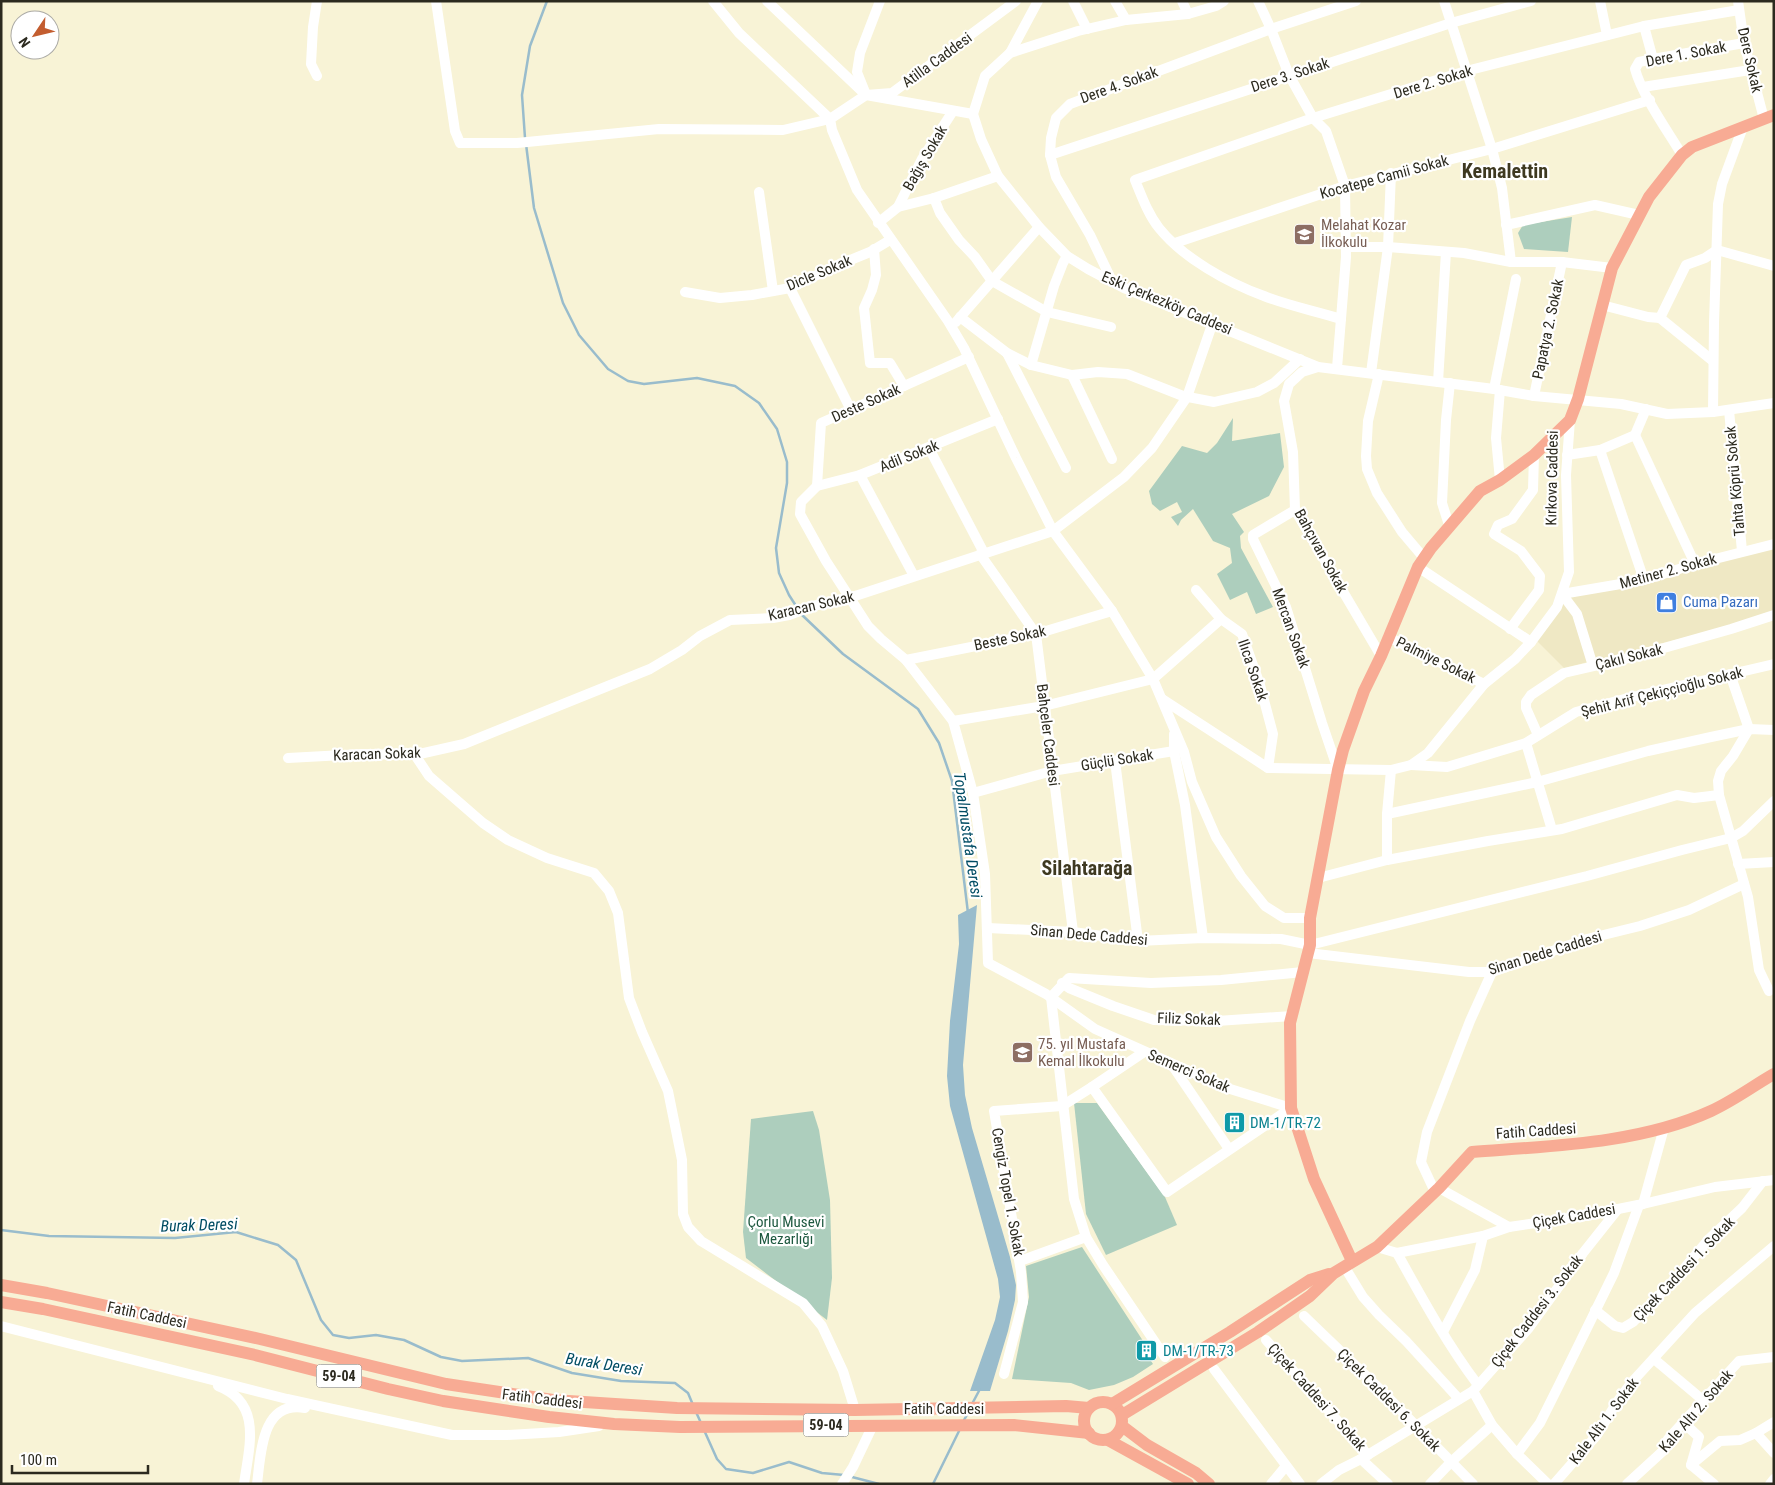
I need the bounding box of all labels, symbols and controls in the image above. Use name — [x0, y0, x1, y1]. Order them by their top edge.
north arrow — [10, 10, 60, 60]
street label: Dere Sokak — [1734, 26, 1766, 95]
street label: Atilla Caddesi — [899, 29, 975, 91]
text: N — [15, 34, 33, 51]
street label: Dere 1. Sokak — [1644, 37, 1728, 71]
street label: Dere 3. Sokak — [1249, 54, 1332, 96]
street label: Dere 2. Sokak — [1391, 61, 1475, 102]
street label: Dere 4. Sokak — [1078, 63, 1161, 107]
street label: Bağış Sokak — [899, 122, 951, 194]
street label: Kocatepe Camii Sokak — [1318, 151, 1450, 203]
district label: Kemalettin — [1462, 159, 1548, 183]
place label: Melahat Kozar İlkokulu — [1321, 216, 1406, 251]
school or university icon: Melahat Kozar İlkokulu — [1293, 222, 1317, 246]
street label: Dicle Sokak — [784, 251, 854, 295]
street label: Eski Çerkezköy Caddesi — [1099, 267, 1235, 339]
street label: Papatya 2. Sokak — [1529, 277, 1567, 381]
street label: Deste Sokak — [829, 380, 903, 426]
street label: Tahta Köprü Sokak — [1721, 425, 1749, 537]
street label: Kırkova Caddesi — [1542, 430, 1562, 526]
street label: Adil Sokak — [877, 436, 942, 476]
street label: Bahçıvan Sokak — [1291, 506, 1352, 596]
street label: Metiner 2. Sokak — [1618, 549, 1719, 593]
street label: Mercan Sokak — [1268, 586, 1314, 671]
street label: Karacan Sokak — [766, 587, 856, 625]
shop icon: Cuma Pazarı — [1655, 590, 1679, 614]
place label: Cuma Pazarı — [1683, 593, 1758, 611]
street label: Beste Sokak — [972, 622, 1048, 654]
street label: Palmiye Sokak — [1393, 633, 1479, 687]
street label: Ilıca Sokak — [1234, 637, 1272, 704]
street label: Çakıl Sokak — [1593, 640, 1665, 674]
street label: Şehit Arif Çekiççioğlu Sokak — [1579, 663, 1745, 721]
street label: Bahçeler Caddesi — [1033, 683, 1063, 787]
street label: Karacan Sokak — [333, 743, 421, 765]
street label: Güçlü Sokak — [1079, 745, 1155, 775]
water label: Topalmustafa Deresi — [950, 771, 986, 899]
district label: Silahtarağa — [1042, 856, 1132, 880]
street label: Sinan Dede Caddesi — [1030, 921, 1148, 949]
street label: Sinan Dede Caddesi — [1486, 927, 1604, 979]
street label: Filiz Sokak — [1157, 1009, 1221, 1029]
place label: 75. yıl Mustafa Kemal İlkokulu — [1038, 1035, 1126, 1070]
school or university icon: 75. yıl Mustafa Kemal İlkokulu — [1010, 1041, 1034, 1065]
street label: Semerci Sokak — [1145, 1046, 1233, 1096]
building icon: DM-1/TR-72 — [1222, 1111, 1246, 1135]
place label: DM-1/TR-72 — [1250, 1114, 1321, 1132]
street label: Fatih Caddesi — [1495, 1119, 1577, 1143]
street label: Cengiz Topel 1. Sokak — [988, 1126, 1028, 1258]
street label: Çiçek Caddesi — [1531, 1200, 1617, 1232]
park label: Çorlu Musevi Mezarlığı — [748, 1213, 824, 1248]
street label: Çiçek Caddesi 1. Sokak — [1630, 1213, 1739, 1325]
water label: Burak Deresi — [160, 1214, 238, 1236]
street label: Çiçek Caddesi 3. Sokak — [1487, 1251, 1587, 1371]
street label: Fatih Caddesi — [106, 1298, 188, 1332]
building icon: DM-1/TR-73 — [1135, 1339, 1159, 1363]
street label: Çiçek Caddesi 7. Sokak — [1264, 1340, 1370, 1455]
place label: DM-1/TR-73 — [1163, 1342, 1234, 1360]
street label: Çiçek Caddesi 6. Sokak — [1334, 1345, 1444, 1455]
water label: Burak Deresi — [564, 1349, 644, 1379]
road number: 59-04 — [316, 1364, 362, 1388]
street label: Kale Altı 2. Sokak — [1655, 1366, 1737, 1456]
street label: Kale Altı 1. Sokak — [1566, 1374, 1643, 1468]
street label: Fatih Caddesi — [501, 1385, 583, 1413]
street label: Fatih Caddesi — [904, 1400, 984, 1418]
road number: 59-04 — [804, 1414, 848, 1436]
scale bar — [12, 1442, 149, 1474]
text: 100 m — [20, 1451, 57, 1469]

